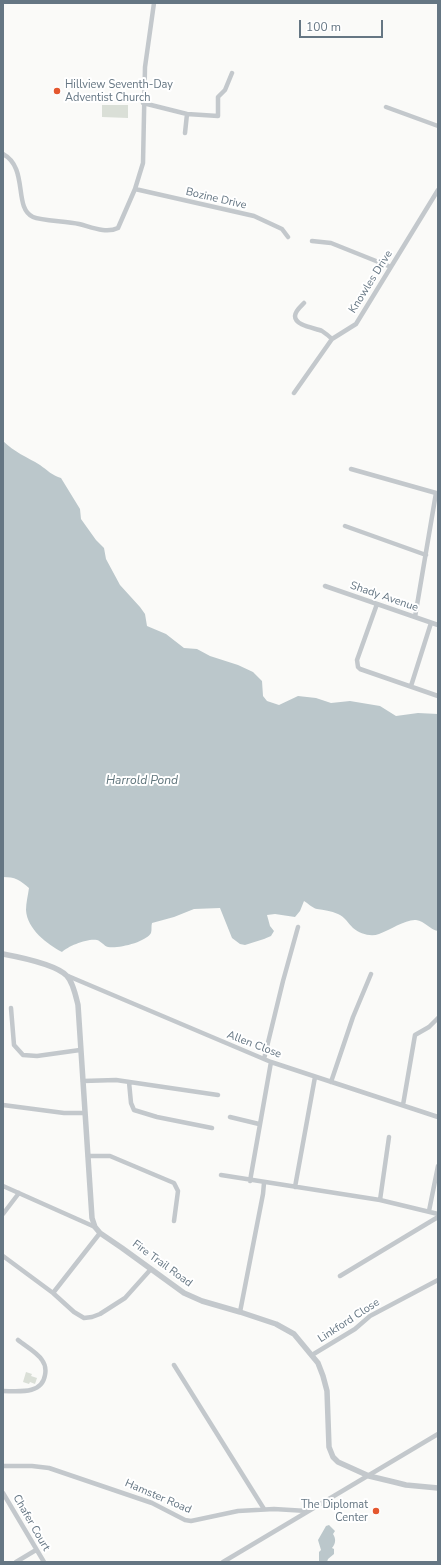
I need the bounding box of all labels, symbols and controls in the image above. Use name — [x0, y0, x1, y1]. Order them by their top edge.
scale bar — [301, 12, 385, 38]
text: 100 m — [306, 19, 341, 35]
place label: Hillview Seventh-Day Adventist Church — [65, 78, 173, 104]
marker: Hillview Seventh-Day Adventist Church — [52, 86, 62, 96]
street label: Bozine Drive — [184, 186, 248, 212]
street label: Knowles Drive — [346, 248, 396, 316]
street label: Shady Avenue — [348, 579, 420, 615]
water label: Harrold Pond — [106, 774, 178, 788]
street label: Allen Close — [225, 1029, 283, 1061]
street label: Fire Trail Road — [129, 1238, 195, 1290]
street label: Linkford Close — [316, 1296, 382, 1346]
street label: Hamster Road — [123, 1477, 193, 1517]
street label: Chafer Court — [10, 1492, 52, 1554]
place label: The Diplomat Center — [301, 1498, 368, 1524]
marker: The Diplomat Center — [371, 1506, 381, 1516]

